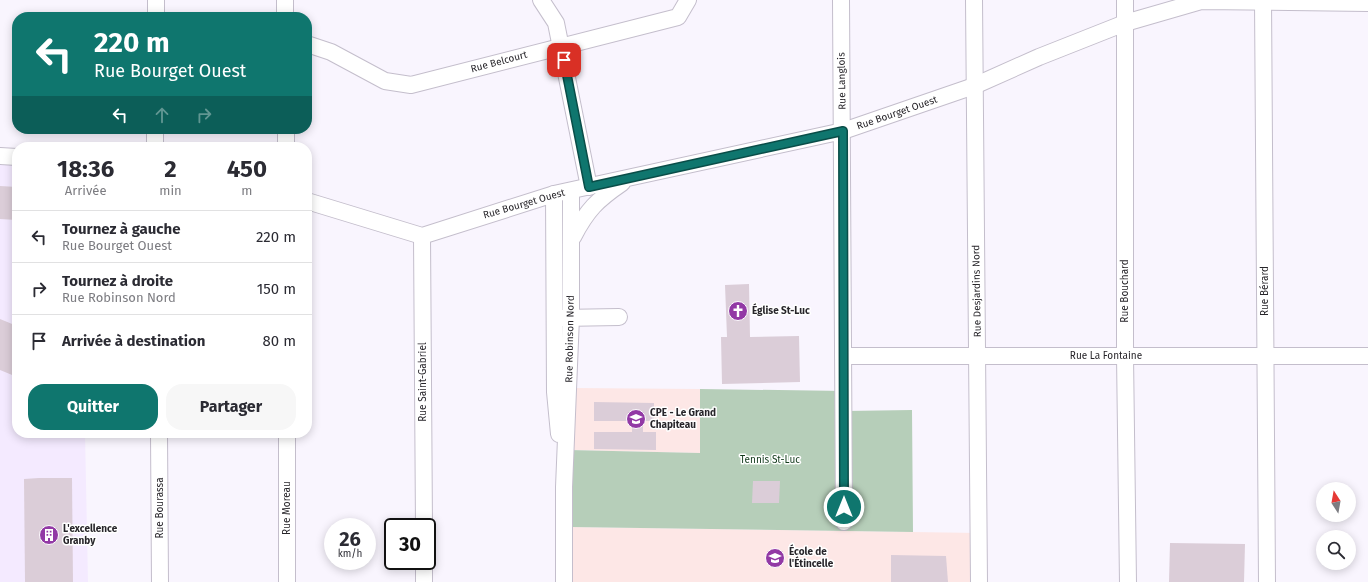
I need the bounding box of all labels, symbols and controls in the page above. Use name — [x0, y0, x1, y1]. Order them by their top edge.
text: 220 m — [94, 26, 170, 59]
icon: left — [28, 28, 80, 80]
pin — [547, 43, 581, 77]
street label: Rue Belcourt — [469, 49, 529, 75]
icon: arrive — [553, 49, 575, 71]
street label: Rue Langlois — [835, 52, 849, 110]
text: Rue Bourget Ouest — [94, 60, 246, 82]
street label: Rue Bourget Ouest — [855, 93, 939, 132]
icon: left — [109, 104, 131, 126]
icon: ahead — [151, 104, 173, 126]
icon: right — [193, 104, 215, 126]
text: 18:36 — [57, 155, 114, 183]
text: 2 — [164, 155, 177, 183]
text: 450 — [227, 155, 267, 183]
text: Arrivée — [65, 183, 106, 198]
text: min — [159, 183, 182, 198]
text: m — [241, 183, 252, 198]
street label: Rue Bourget Ouest — [482, 186, 567, 221]
text: Tournez à gauche — [62, 220, 181, 238]
icon: left — [28, 226, 50, 248]
text: 220 m — [256, 228, 296, 246]
text: Rue Bourget Ouest — [62, 238, 172, 253]
street label: Rue Desjardins Nord — [970, 245, 984, 337]
street label: Rue Bouchard — [1119, 259, 1131, 323]
street label: Rue Bérard — [1259, 266, 1271, 316]
text: Tournez à droite — [62, 272, 173, 290]
icon: right — [28, 278, 50, 300]
text: 150 m — [257, 280, 296, 298]
text: Rue Robinson Nord — [62, 290, 176, 305]
street label: Rue Robinson Nord — [563, 295, 577, 383]
church icon: Église St-Luc — [727, 300, 749, 322]
place label: Église St-Luc — [752, 303, 810, 317]
icon: arrive — [28, 330, 50, 352]
text: Arrivée à destination — [62, 332, 205, 350]
text: 80 m — [263, 332, 296, 350]
street label: Rue Saint-Gabriel — [417, 342, 429, 422]
street label: Rue La Fontaine — [1070, 350, 1142, 362]
button: Quitter — [28, 384, 158, 430]
button: Partager — [166, 384, 296, 430]
place label: CPE - Le Grand Chapiteau — [650, 407, 716, 431]
school or university icon: CPE - Le Grand Chapiteau — [625, 408, 647, 430]
park label: Tennis St-Luc — [740, 454, 800, 466]
street label: Rue Bourassa — [154, 477, 166, 539]
street label: Rue Moreau — [281, 481, 293, 535]
north arrow — [1316, 482, 1356, 522]
map controls — [1316, 482, 1356, 570]
position arrow — [823, 486, 865, 528]
speed limit sign: 30 — [384, 518, 436, 570]
place label: L'excellence Granby — [63, 523, 118, 547]
building icon: L'excellence Granby — [38, 524, 60, 546]
text: 26 — [339, 527, 361, 551]
button: search — [1316, 530, 1356, 570]
place label: École de l'Étincelle — [789, 544, 834, 570]
school or university icon: École de l'Étincelle — [764, 547, 786, 569]
text: km/h — [338, 548, 362, 560]

